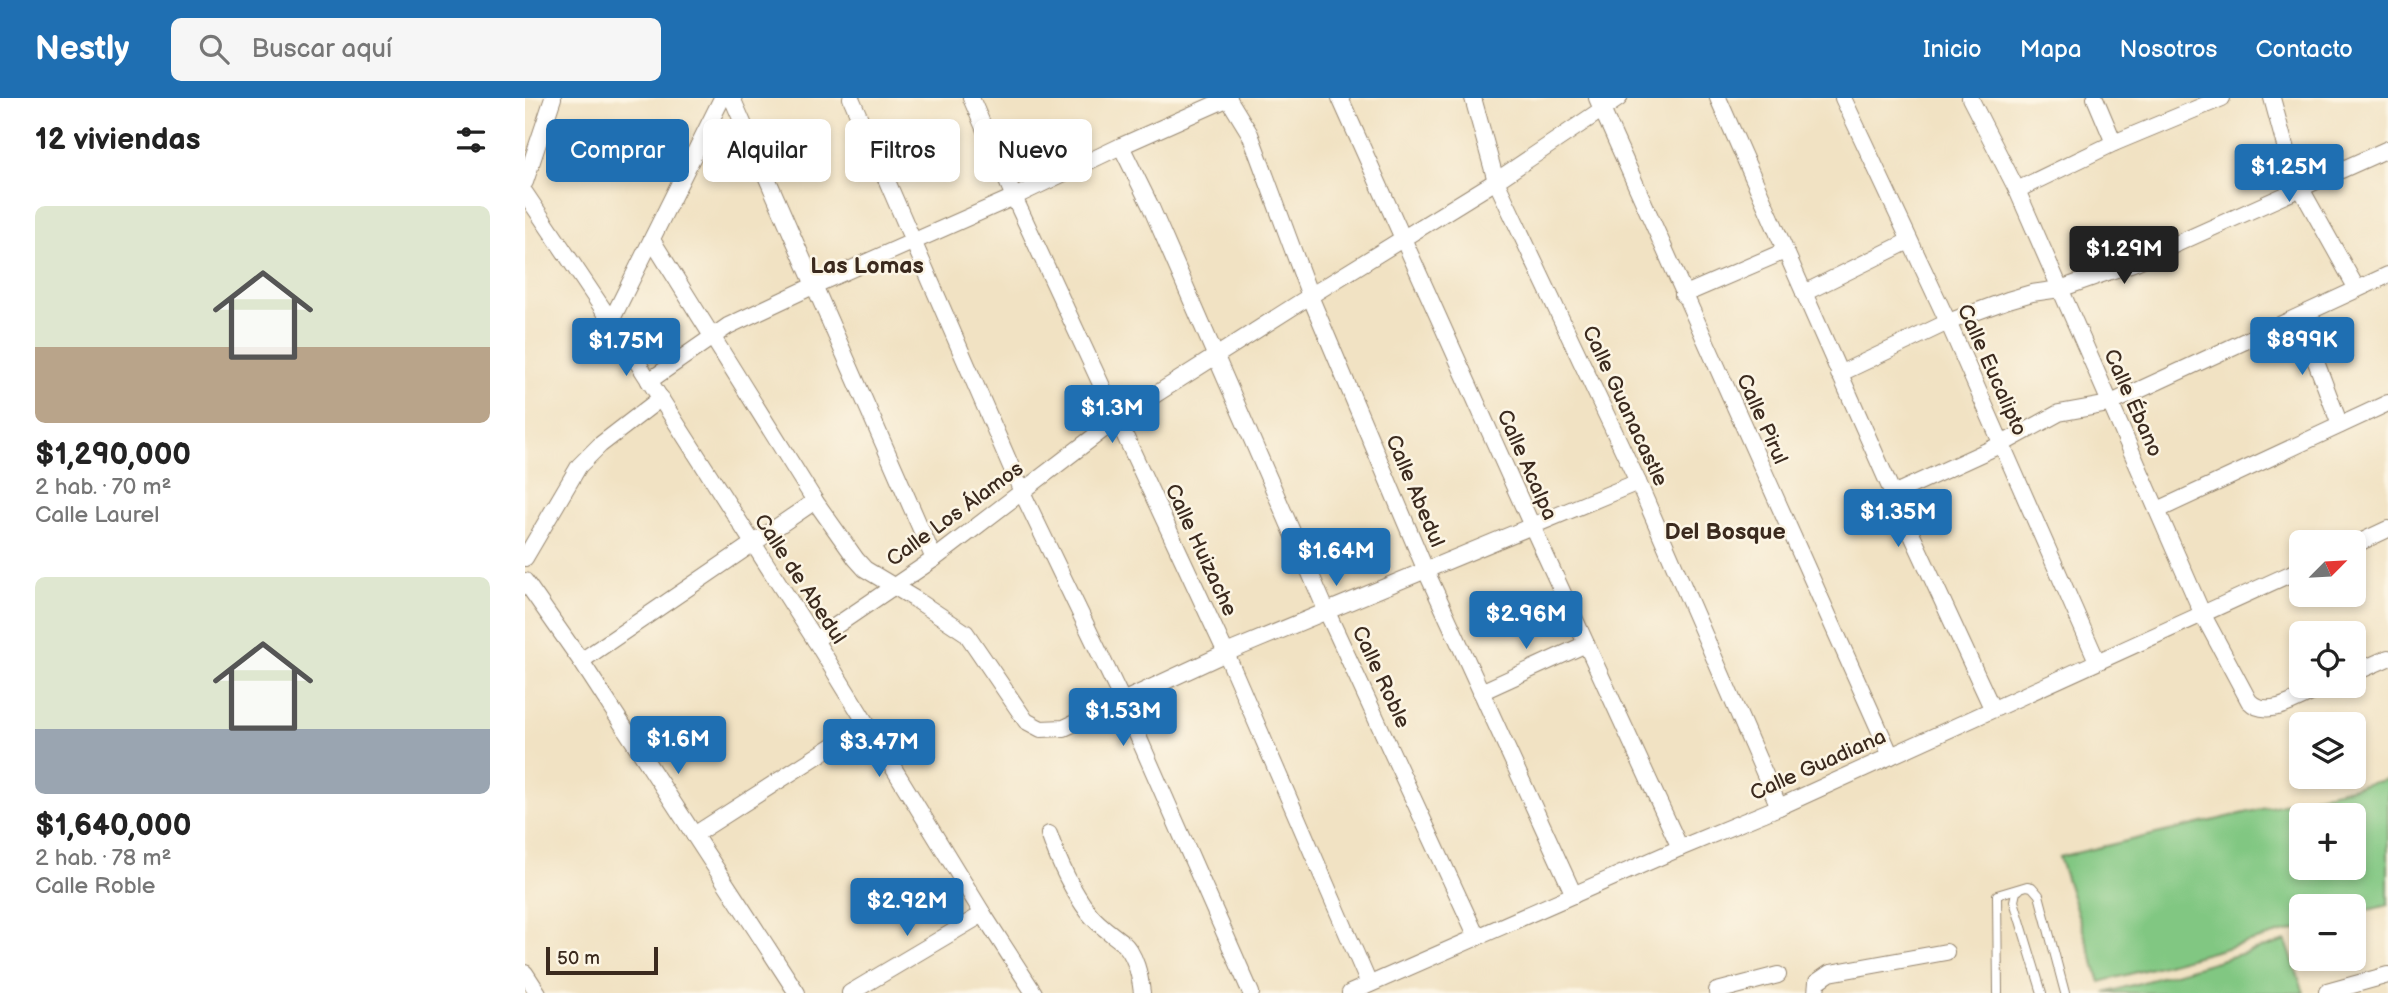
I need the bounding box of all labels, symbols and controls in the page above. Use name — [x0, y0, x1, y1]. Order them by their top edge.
search box — [171, 18, 661, 81]
text: Nestly — [35, 29, 129, 69]
icon: search — [195, 30, 233, 68]
text: Buscar aquí — [251, 34, 392, 65]
text: Inicio — [1923, 35, 1982, 64]
text: Mapa — [2020, 35, 2082, 64]
text: Nosotros — [2120, 35, 2217, 64]
text: Contacto — [2255, 35, 2353, 64]
chip: Comprar — [546, 119, 689, 182]
chip: Alquilar — [703, 119, 831, 182]
chip: Filtros — [845, 119, 960, 182]
chip: Nuevo — [974, 119, 1092, 182]
icon: filters — [452, 121, 490, 159]
text: 12 viviendas — [35, 122, 200, 158]
pin: $1.25M — [2232, 144, 2346, 204]
text: $1.25M — [2251, 153, 2327, 181]
pin: $1.29M — [2067, 226, 2181, 286]
text: $1.29M — [2086, 235, 2162, 263]
icon: home — [200, 252, 326, 378]
district label: Las Lomas — [810, 252, 924, 280]
street label: Calle Eucalipto — [1952, 300, 2032, 440]
pin: $899K — [2253, 317, 2351, 377]
pin: $1.75M — [569, 318, 683, 378]
street label: Calle Guanacastle — [1577, 322, 1673, 490]
text: $899K — [2266, 326, 2338, 354]
text: $1.75M — [588, 327, 664, 355]
street label: Calle Ébano — [2098, 345, 2168, 461]
street label: Calle Pirul — [1731, 370, 1793, 468]
pin: $1.3M — [1063, 386, 1161, 445]
text: $1.3M — [1080, 394, 1144, 422]
street label: Calle Acalpa — [1492, 406, 1562, 524]
street label: Calle Abedul — [1380, 431, 1450, 551]
text: $1,290,000 — [35, 437, 191, 473]
street label: Calle Los Álamos — [882, 456, 1028, 572]
text: 2 hab. · 70 m² — [35, 473, 172, 501]
street label: Calle Huizache — [1159, 480, 1243, 620]
pin: $1.35M — [1841, 490, 1955, 549]
text: $1.35M — [1860, 498, 1936, 526]
text: Calle Laurel — [35, 501, 159, 529]
street label: Calle de Abedul — [749, 509, 851, 649]
district label: Del Bosque — [1664, 518, 1786, 546]
pin: $1.64M — [1279, 528, 1393, 588]
north arrow — [2289, 530, 2366, 607]
map controls — [2289, 530, 2366, 971]
text: $1.64M — [1297, 537, 1375, 565]
pin: $2.96M — [1469, 592, 1583, 651]
text: $2.96M — [1485, 600, 1567, 628]
button: locate — [2289, 621, 2366, 698]
street label: Calle Roble — [1346, 622, 1416, 732]
icon: home — [200, 623, 326, 749]
pin: $1.53M — [1066, 688, 1180, 748]
text: $1.53M — [1085, 697, 1161, 725]
button: layers — [2289, 712, 2366, 789]
pin: $1.6M — [629, 716, 727, 776]
pin: $3.47M — [822, 720, 936, 779]
street label: Calle Guadiana — [1746, 724, 1890, 806]
text: $1.6M — [646, 725, 710, 753]
text: $3.47M — [839, 728, 919, 756]
button: + — [2289, 803, 2366, 880]
text: $1,640,000 — [35, 808, 191, 844]
text: 2 hab. · 78 m² — [35, 844, 171, 872]
text: Calle Roble — [35, 872, 155, 900]
pin: $2.92M — [850, 878, 964, 938]
text: $2.92M — [866, 887, 948, 915]
button: − — [2289, 894, 2366, 971]
scale bar — [546, 944, 658, 976]
text: 50 m — [557, 947, 600, 970]

